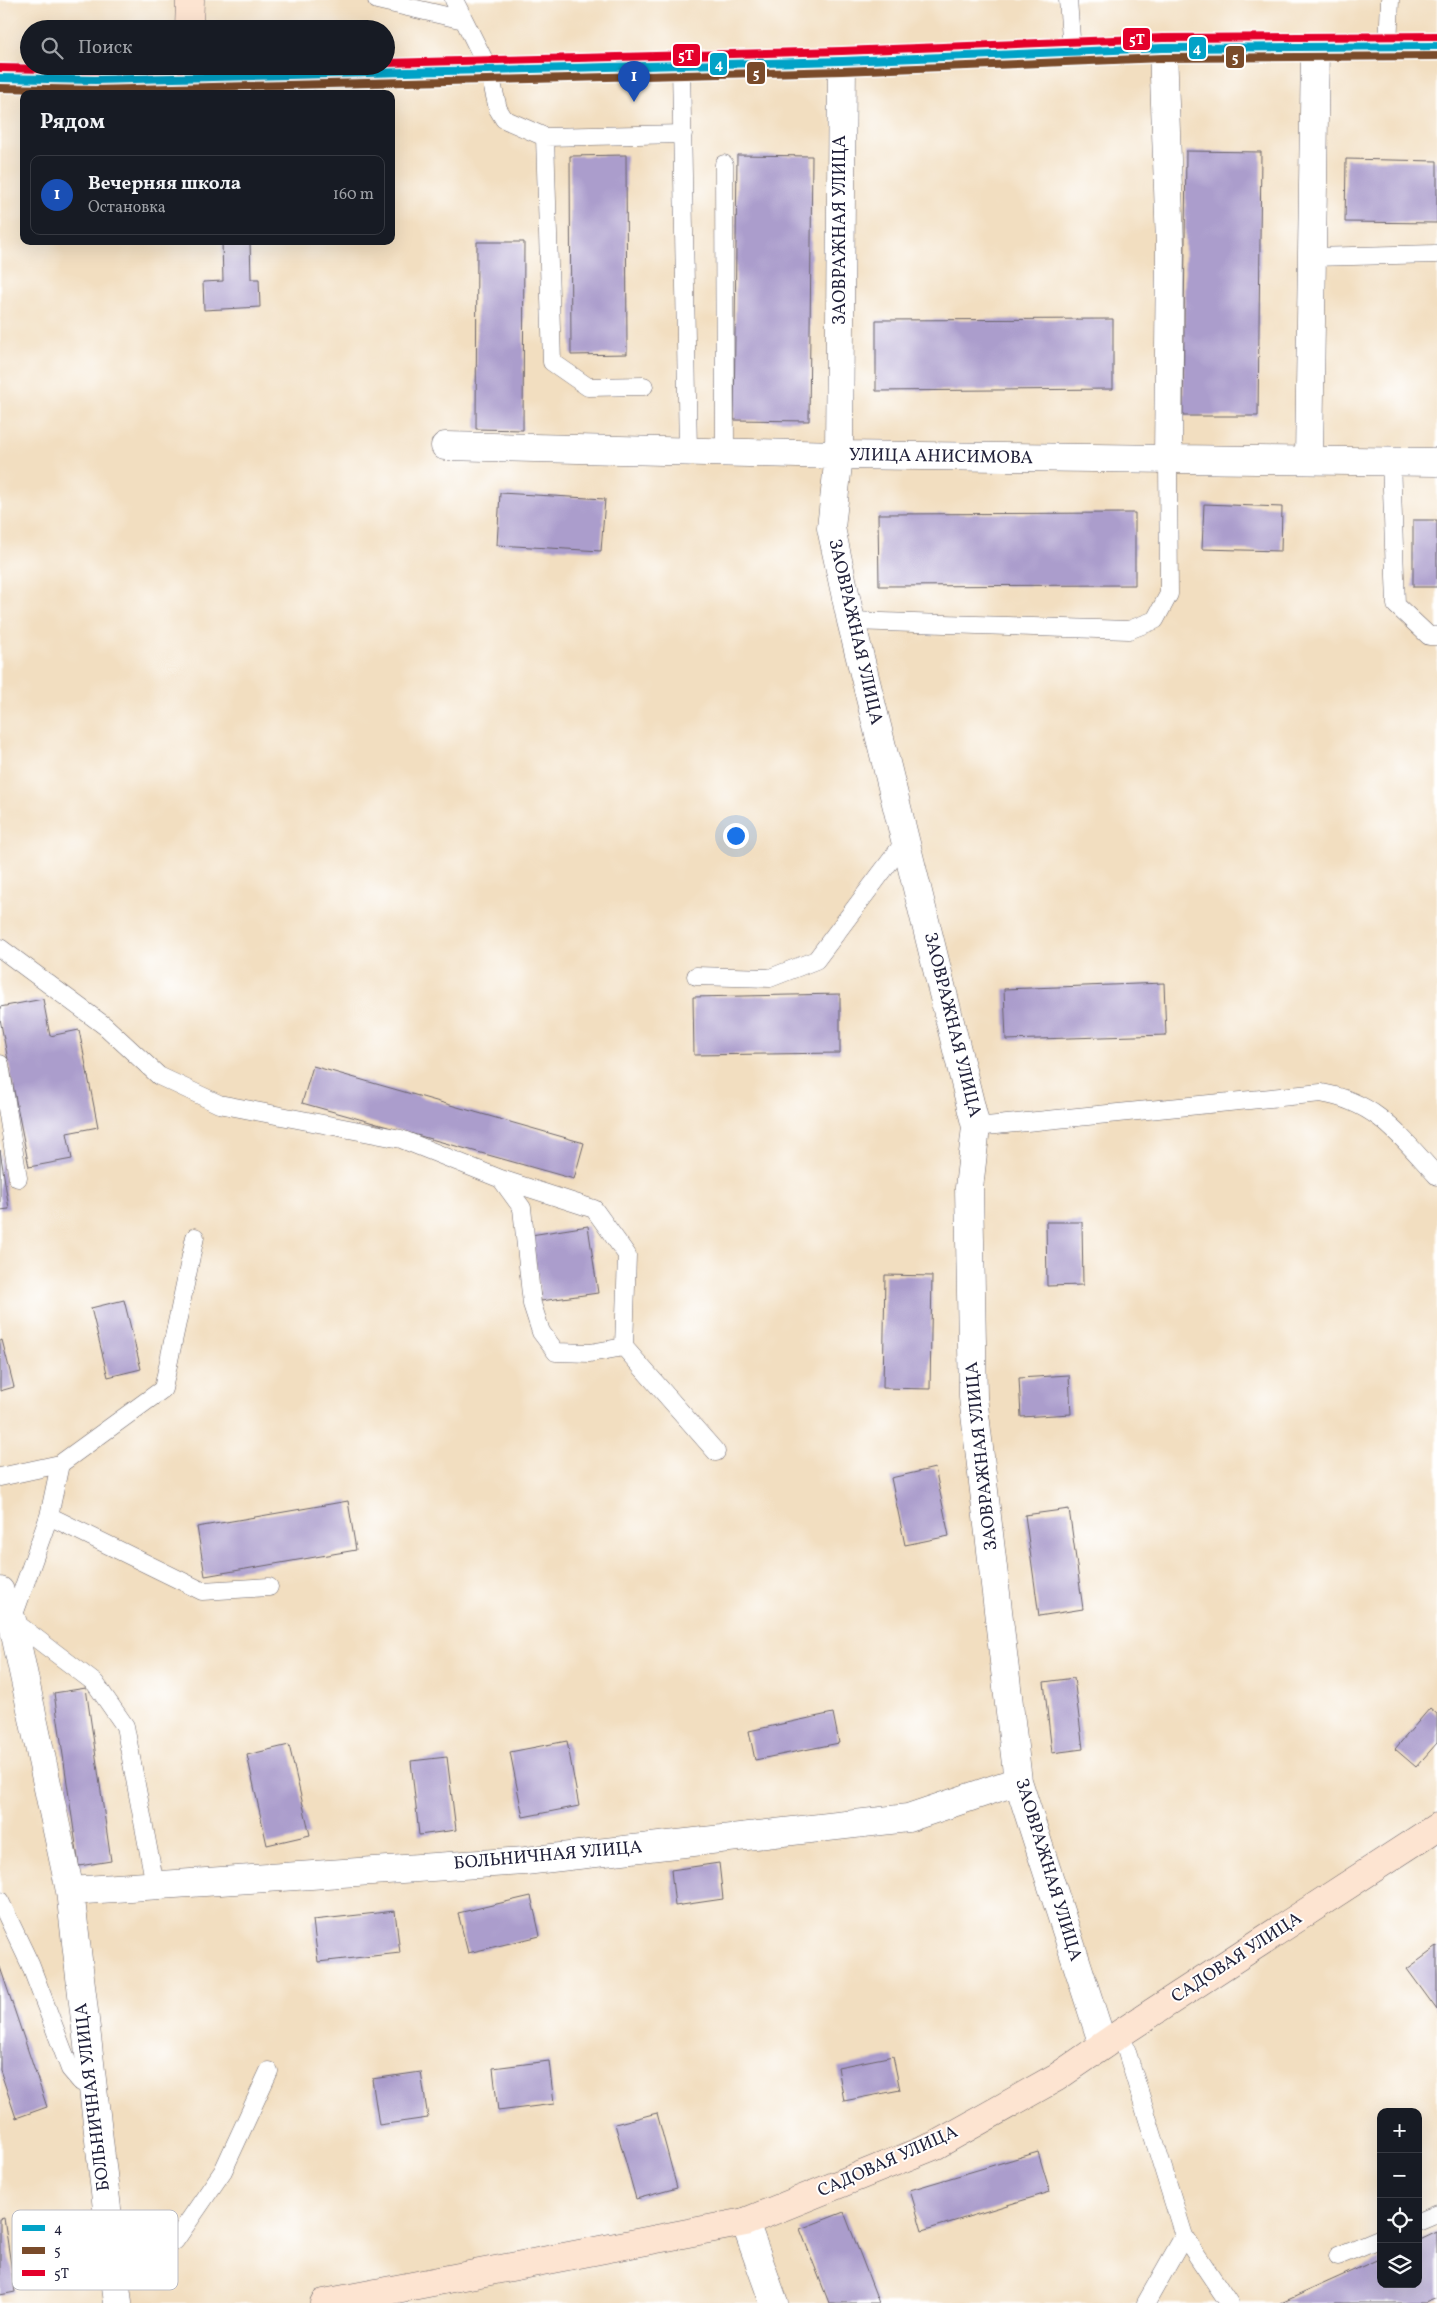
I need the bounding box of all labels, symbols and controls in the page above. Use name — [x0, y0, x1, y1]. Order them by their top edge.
search box — [20, 20, 395, 75]
line badge: 5Т — [1122, 27, 1151, 51]
text: 5Т — [1129, 31, 1145, 50]
icon: search — [38, 34, 66, 62]
text: Поиск — [78, 35, 132, 61]
line badge: 4 — [1188, 36, 1207, 60]
text: 4 — [1193, 40, 1202, 59]
line badge: 5Т — [672, 43, 701, 67]
line badge: 5 — [1225, 45, 1245, 69]
text: 5Т — [678, 47, 694, 66]
text: 5 — [1232, 49, 1239, 68]
line badge: 4 — [709, 52, 728, 76]
text: 4 — [715, 56, 724, 75]
pin: 1 — [618, 61, 650, 102]
line badge: 5 — [746, 61, 766, 85]
text: 5 — [753, 65, 760, 84]
text: Рядом — [40, 108, 105, 137]
street label: ЗАОВРАЖНАЯ УЛИЦА — [828, 135, 853, 325]
text: Вечерняя школа — [88, 171, 241, 197]
text: 1 — [54, 184, 60, 206]
text: 160 m — [333, 184, 374, 206]
text: Остановка — [88, 197, 166, 219]
street label: УЛИЦА АНИСИМОВА — [849, 443, 1034, 471]
street label: ЗАОВРАЖНАЯ УЛИЦА — [821, 537, 889, 728]
your location — [723, 823, 749, 849]
street label: ЗАОВРАЖНАЯ УЛИЦА — [917, 930, 987, 1120]
street label: ЗАОВРАЖНАЯ УЛИЦА — [960, 1360, 1004, 1552]
street label: ЗАОВРАЖНАЯ УЛИЦА — [1008, 1776, 1088, 1965]
street label: БОЛЬНИЧНАЯ УЛИЦА — [453, 1835, 644, 1877]
street label: САДОВАЯ УЛИЦА — [1167, 1906, 1307, 2010]
street label: БОЛЬНИЧНАЯ УЛИЦА — [69, 2001, 117, 2192]
map controls — [1377, 2108, 1422, 2288]
button: + — [1377, 2108, 1422, 2153]
street label: САДОВАЯ УЛИЦА — [814, 2120, 962, 2204]
button: − — [1377, 2153, 1422, 2198]
button: locate — [1377, 2198, 1422, 2243]
legend — [12, 2210, 178, 2290]
text: 4 — [54, 2220, 62, 2239]
text: 5 — [54, 2242, 61, 2261]
button: layers — [1377, 2243, 1422, 2288]
text: 5Т — [54, 2265, 69, 2284]

